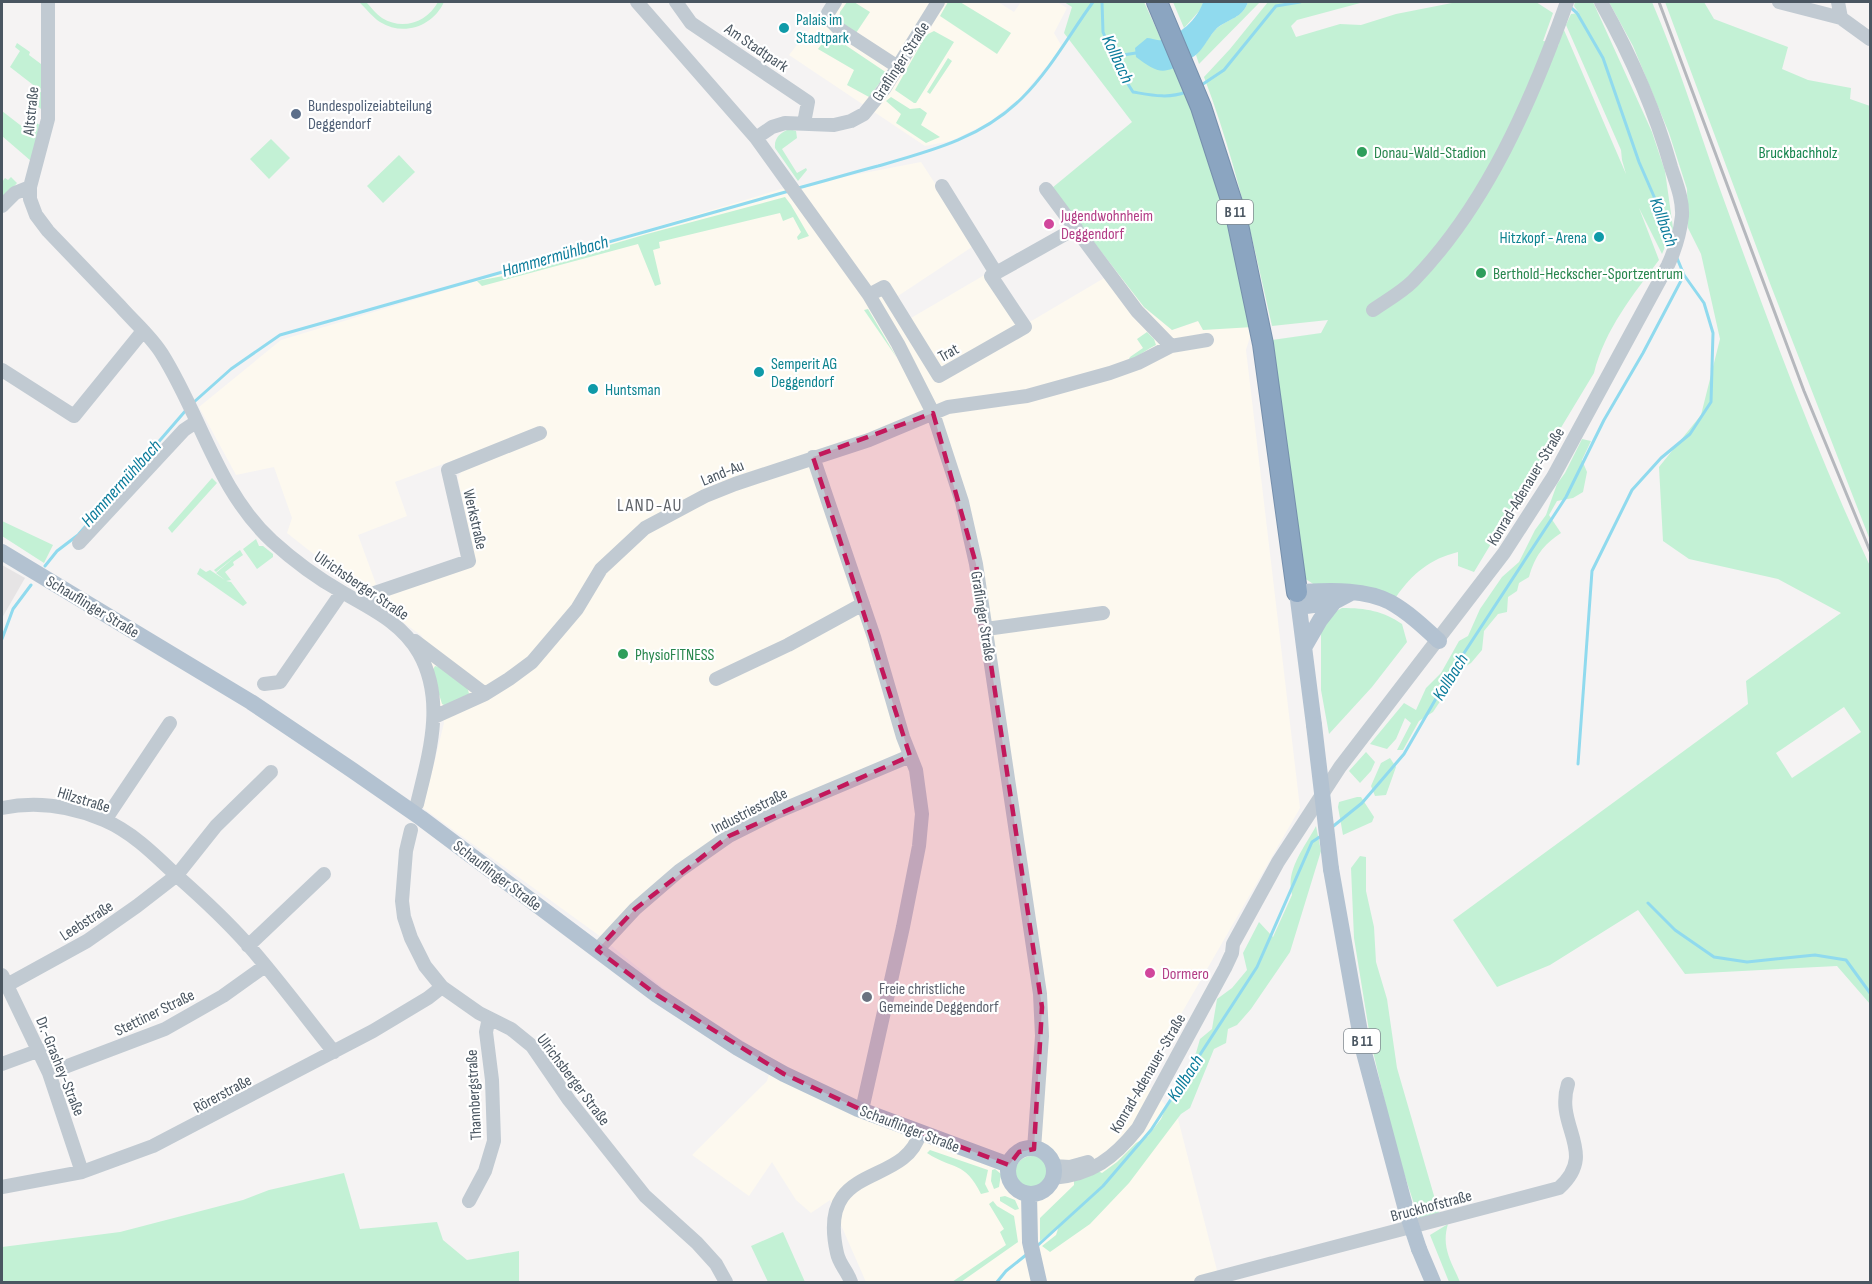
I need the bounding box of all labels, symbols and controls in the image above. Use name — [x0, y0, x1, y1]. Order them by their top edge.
place label: Palais im Stadtpark — [796, 11, 849, 48]
street label: Am Stadtpark — [720, 19, 792, 76]
street label: Graflinger Straße — [869, 19, 934, 105]
marker: Palais im Stadtpark — [777, 21, 791, 35]
water label: Kollbach — [1097, 32, 1138, 87]
street label: Altstraße — [19, 86, 44, 138]
place label: Bundespolizeiabteilung Deggendorf — [308, 97, 432, 134]
marker: Bundespolizeiabteilung Deggendorf — [289, 107, 303, 121]
place label: Donau-Wald-Stadion — [1374, 144, 1486, 163]
park label: Bruckbachholz — [1758, 144, 1838, 163]
marker: Donau-Wald-Stadion — [1355, 145, 1369, 159]
water label: Kollbach — [1645, 195, 1682, 250]
road number: B 11 — [1217, 200, 1253, 224]
place label: Jugendwohnheim Deggendorf — [1060, 207, 1153, 244]
marker: Jugendwohnheim Deggendorf — [1042, 217, 1056, 231]
place label: Hitzkopf - Arena — [1500, 229, 1587, 248]
marker: Hitzkopf - Arena — [1592, 230, 1606, 244]
water label: Hammermühlbach — [500, 231, 611, 282]
place label: Berthold-Heckscher-Sportzentrum — [1493, 265, 1683, 284]
marker: Berthold-Heckscher-Sportzentrum — [1474, 266, 1488, 280]
street label: Trat — [935, 340, 962, 367]
place label: Semperit AG Deggendorf — [771, 355, 837, 392]
marker: Semperit AG Deggendorf — [752, 365, 766, 379]
place label: Huntsman — [605, 381, 661, 400]
marker: Huntsman — [586, 382, 600, 396]
street label: Konrad-Adenauer-Straße — [1483, 424, 1569, 549]
water label: Hammermühlbach — [77, 435, 166, 531]
street label: Land-Au — [698, 456, 747, 491]
street label: Werkstraße — [458, 487, 491, 551]
district label: LAND-AU — [617, 495, 683, 516]
street label: Ulrichsberger Straße — [310, 548, 412, 625]
street label: Graflinger Straße — [966, 570, 999, 663]
street label: Schauflinger Straße — [42, 572, 142, 643]
place label: PhysioFITNESS — [635, 646, 714, 665]
marker: PhysioFITNESS — [616, 647, 630, 661]
water label: Kollbach — [1428, 650, 1473, 704]
street label: Hilzstraße — [55, 783, 112, 817]
street label: Industriestraße — [709, 784, 791, 838]
street label: Schauflinger Straße — [449, 837, 545, 915]
street label: Leebstraße — [57, 897, 117, 945]
place label: Dormero — [1162, 965, 1209, 984]
marker: Dormero — [1143, 966, 1157, 980]
place label: Freie christliche Gemeinde Deggendorf — [879, 980, 999, 1017]
street label: Stettiner Straße — [112, 986, 198, 1041]
marker: Freie christliche Gemeinde Deggendorf — [860, 990, 874, 1004]
street label: Konrad-Adenauer-Straße — [1106, 1011, 1190, 1137]
street label: Dr.-Grashey-Straße — [31, 1014, 88, 1119]
road number: B 11 — [1344, 1029, 1380, 1053]
street label: Ulrichsberger Straße — [532, 1030, 613, 1130]
street label: Thannbergstraße — [463, 1049, 486, 1141]
water label: Kollbach — [1163, 1051, 1208, 1105]
street label: Rörerstraße — [190, 1071, 255, 1118]
street label: Schauflinger Straße — [857, 1102, 962, 1157]
street label: Bruckhofstraße — [1389, 1187, 1474, 1226]

